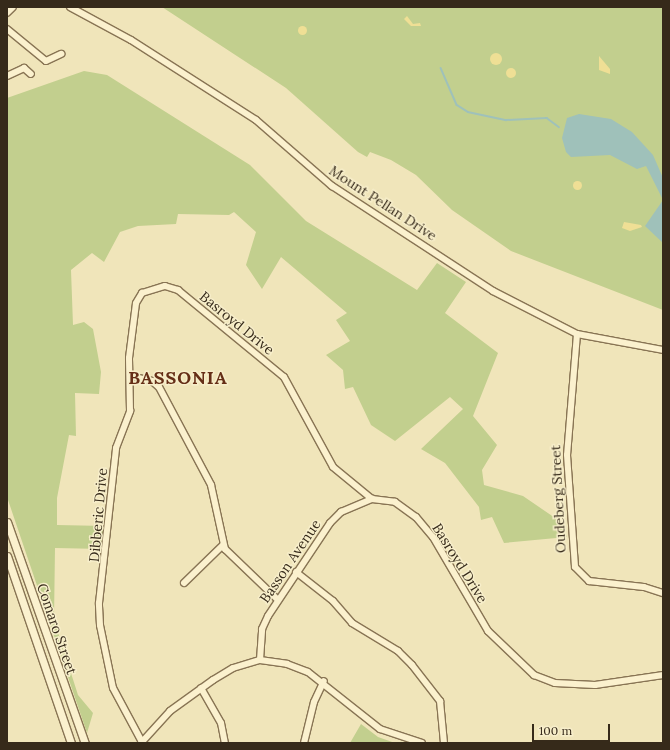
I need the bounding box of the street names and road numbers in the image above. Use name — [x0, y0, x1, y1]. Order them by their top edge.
street label: Mount Pellan Drive — [326, 162, 440, 244]
street label: Basroyd Drive — [196, 288, 278, 358]
street label: Oudeberg Street — [547, 444, 569, 554]
street label: Dibberic Drive — [86, 467, 110, 563]
street label: Basson Avenue — [256, 516, 324, 606]
street label: Basroyd Drive — [429, 520, 491, 606]
street label: Comaro Street — [34, 581, 80, 677]

